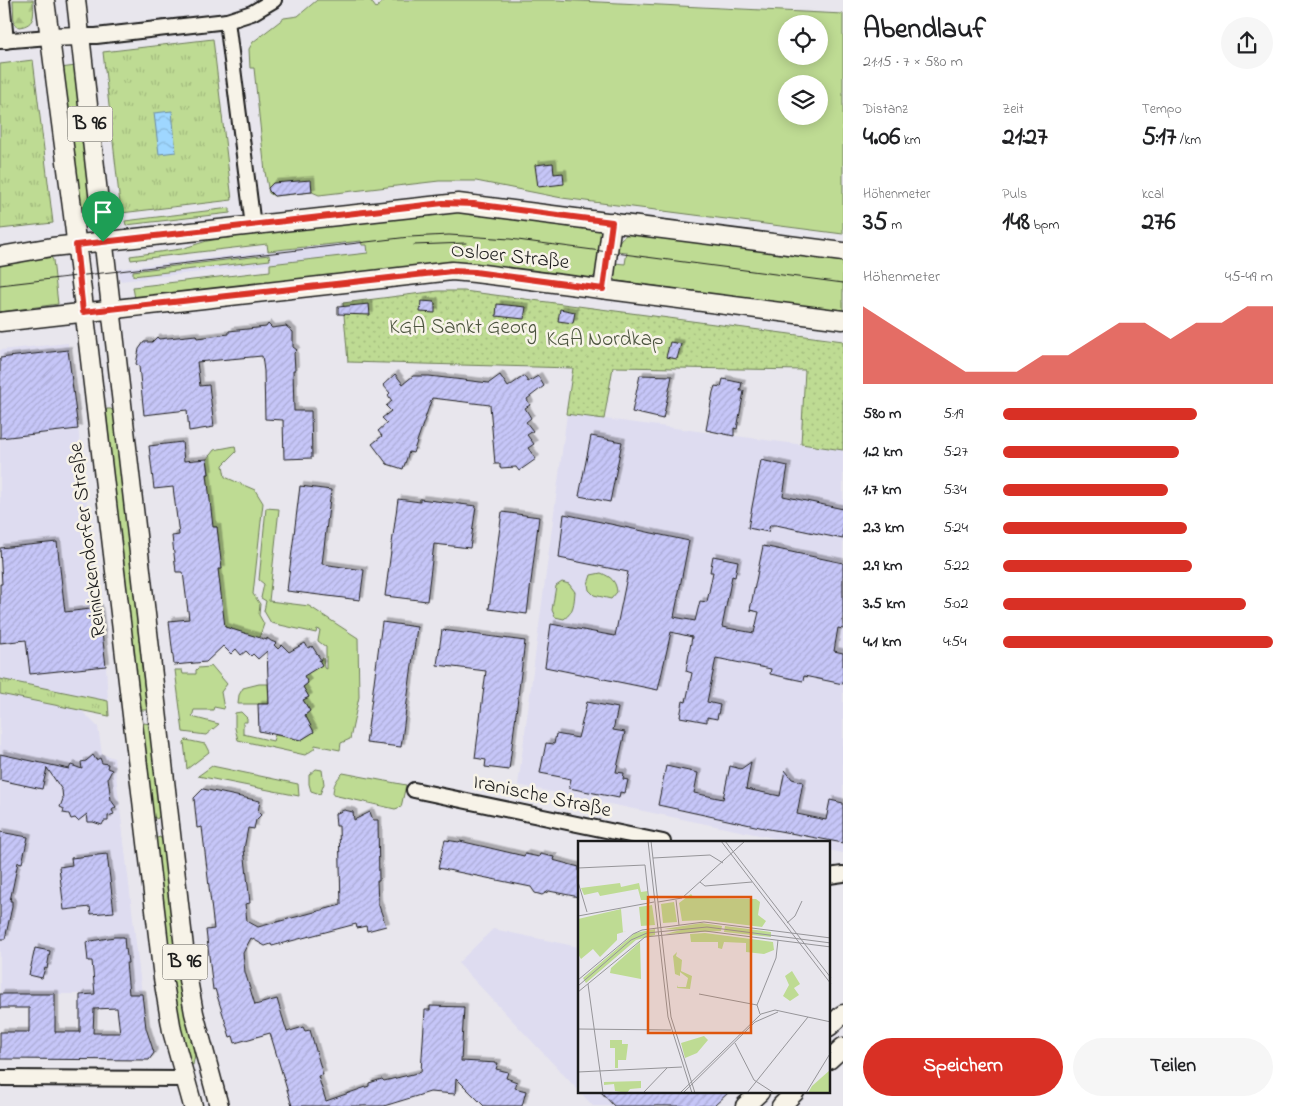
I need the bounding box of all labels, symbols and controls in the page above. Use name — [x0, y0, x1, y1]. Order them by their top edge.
text: Abendlauf — [863, 10, 986, 51]
map controls — [778, 15, 828, 125]
button: locate — [778, 15, 828, 65]
button: share — [1221, 17, 1273, 69]
text: 21:15 · 7 × 580 m — [863, 50, 963, 74]
button: layers — [778, 75, 828, 125]
text: Distanz — [863, 99, 908, 120]
text: Zeit — [1002, 99, 1024, 120]
text: Tempo — [1142, 99, 1182, 120]
road number: B 96 — [68, 106, 112, 142]
text: 4.06 — [863, 120, 900, 156]
text: 21:27 — [1002, 120, 1048, 156]
text: 5:17 — [1142, 120, 1176, 156]
text: km — [900, 130, 921, 151]
text: /km — [1176, 130, 1201, 151]
text: Höhenmeter — [863, 184, 930, 205]
text: Puls — [1002, 184, 1027, 205]
text: kcal — [1142, 184, 1164, 205]
pin — [82, 191, 124, 242]
icon: arrive — [89, 198, 117, 226]
text: 35 — [863, 205, 888, 241]
text: 148 — [1002, 205, 1030, 241]
text: 276 — [1142, 205, 1175, 241]
text: m — [888, 215, 902, 236]
text: bpm — [1030, 215, 1059, 236]
street label: Osloer Straße — [449, 236, 571, 278]
text: Höhenmeter — [863, 265, 940, 289]
text: 45–49 m — [1225, 265, 1273, 289]
park label: KGA Sankt Georg — [389, 313, 537, 345]
park label: KGA Nordkap — [547, 325, 663, 355]
text: 580 m — [863, 402, 901, 426]
text: 5:19 — [943, 402, 963, 426]
street label: Reinickendorfer Straße — [61, 440, 115, 639]
text: 1.2 km — [863, 440, 903, 464]
text: 5:27 — [943, 440, 968, 464]
text: 1.7 km — [863, 478, 901, 502]
text: 5:34 — [943, 478, 967, 502]
text: 2.3 km — [863, 516, 904, 540]
text: 5:24 — [943, 516, 968, 540]
text: 2.9 km — [863, 554, 902, 578]
text: 5:22 — [943, 554, 969, 578]
text: 3.5 km — [863, 592, 905, 616]
text: 5:02 — [943, 592, 968, 616]
text: 4.1 km — [863, 630, 901, 654]
text: 4:54 — [943, 630, 967, 654]
street label: Iranische Straße — [470, 768, 614, 826]
inset map — [578, 841, 831, 1094]
road number: B 96 — [162, 944, 208, 980]
button: Speichern — [863, 1038, 1063, 1096]
button: Teilen — [1073, 1038, 1273, 1096]

